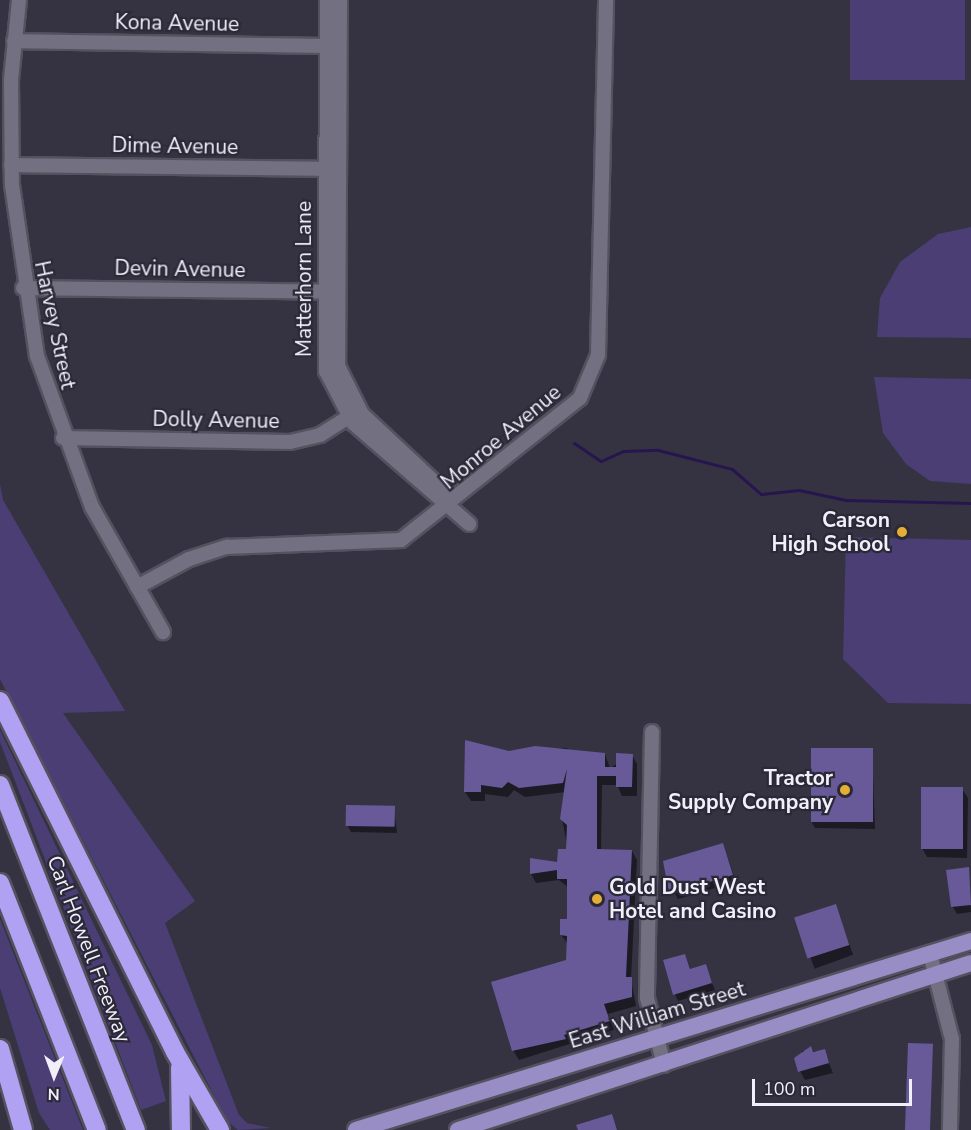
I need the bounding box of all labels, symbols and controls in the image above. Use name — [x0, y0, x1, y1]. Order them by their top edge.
street label: Kona Avenue — [115, 9, 239, 37]
street label: Dime Avenue — [112, 132, 238, 160]
street label: Matterhorn Lane — [291, 201, 317, 357]
street label: Devin Avenue — [114, 255, 246, 283]
street label: Harvey Street — [29, 259, 81, 391]
street label: Monroe Avenue — [436, 380, 566, 494]
street label: Dolly Avenue — [152, 406, 280, 434]
place label: Carson High School — [771, 507, 890, 557]
marker: Carson High School — [895, 525, 909, 539]
place label: Tractor Supply Company — [668, 765, 833, 815]
marker: Tractor Supply Company — [838, 783, 852, 797]
street label: Carl Howell Freeway — [42, 852, 136, 1046]
place label: Gold Dust West Hotel and Casino — [609, 874, 776, 924]
marker: Gold Dust West Hotel and Casino — [590, 892, 604, 906]
street label: East William Street — [566, 976, 748, 1054]
north arrow — [24, 1046, 84, 1106]
scale bar — [755, 1067, 916, 1105]
text: 100 m — [763, 1077, 815, 1101]
text: N — [48, 1083, 60, 1105]

